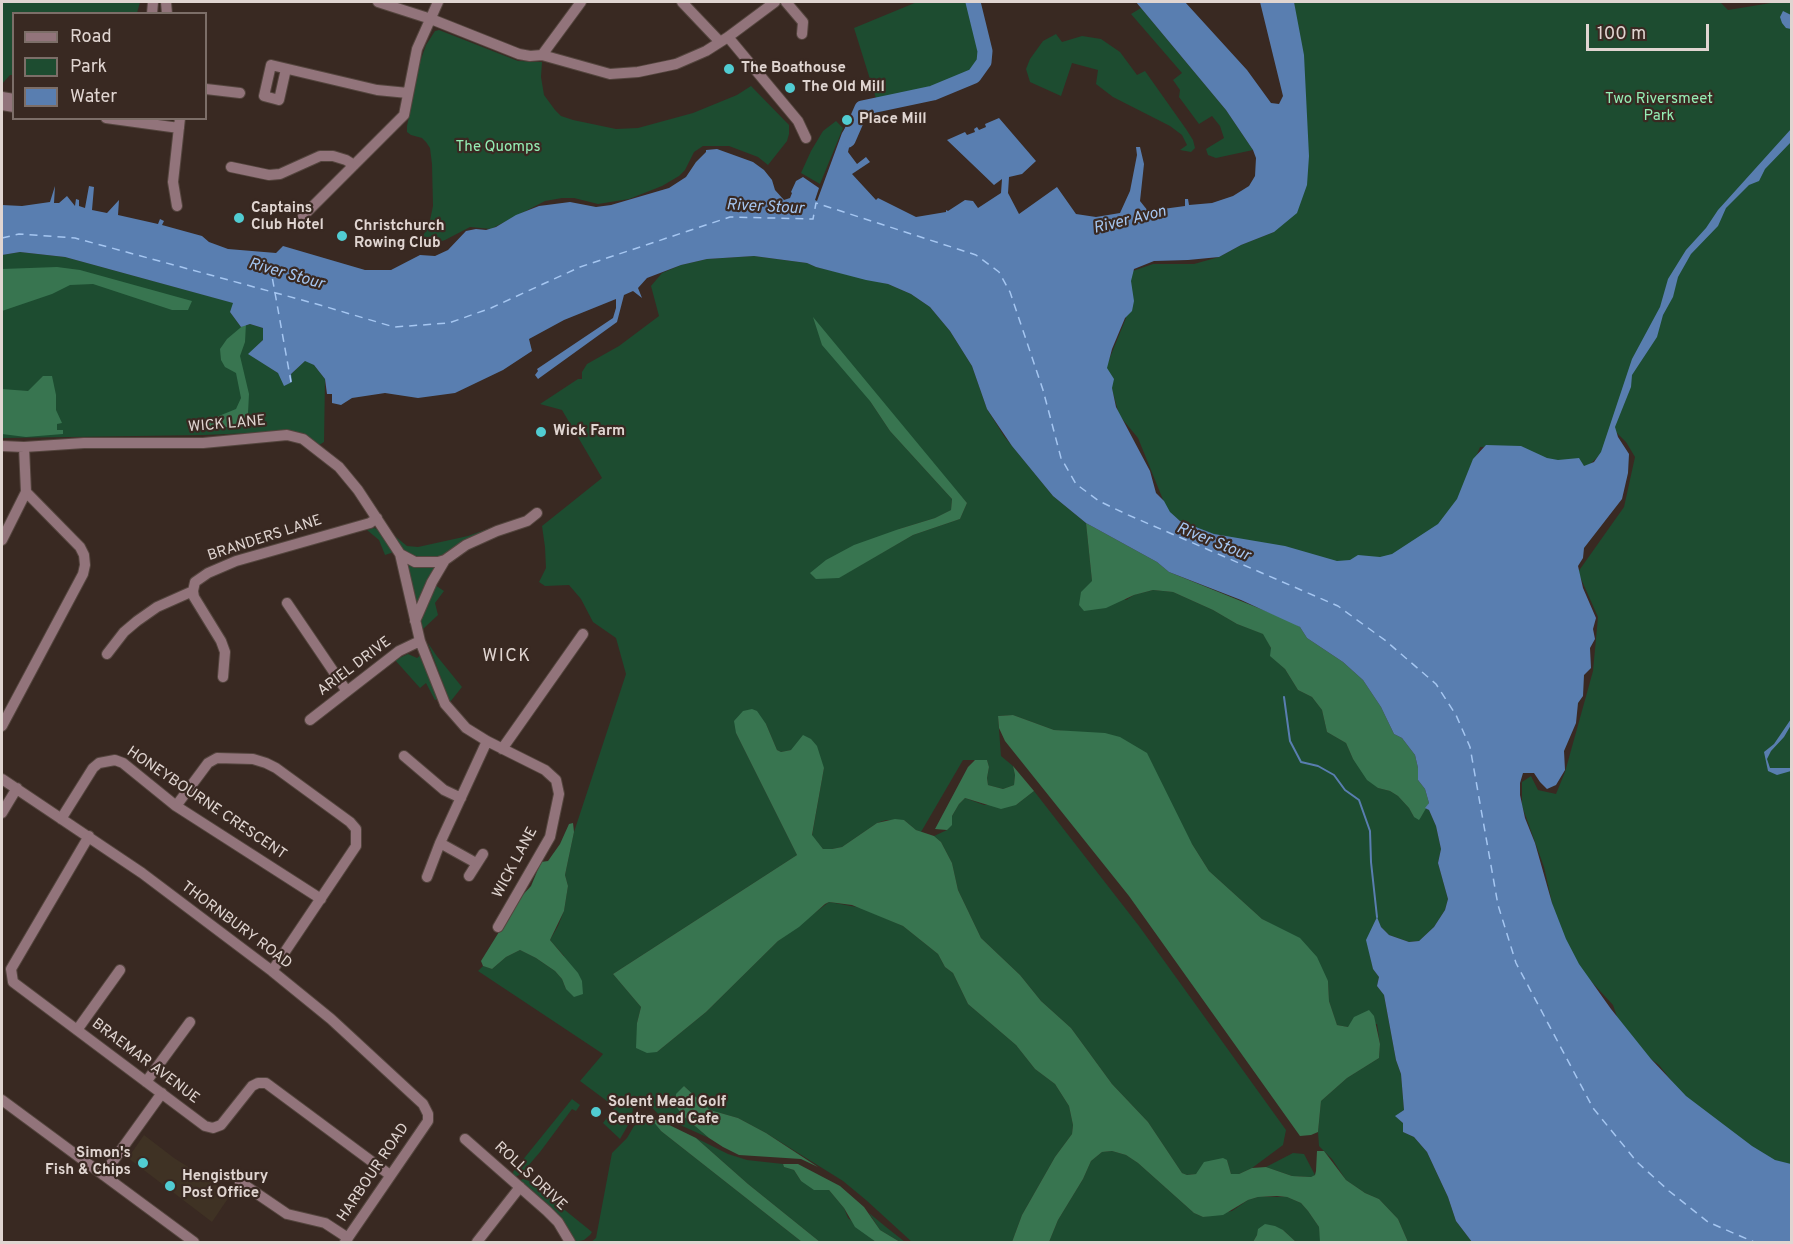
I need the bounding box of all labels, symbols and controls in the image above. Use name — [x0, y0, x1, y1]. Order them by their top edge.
legend — [12, 12, 207, 120]
scale bar — [1589, 12, 1712, 50]
text: 100 m — [1597, 23, 1646, 46]
text: Road — [70, 26, 112, 49]
text: Park — [70, 56, 107, 79]
place label: The Boathouse — [741, 60, 846, 78]
marker: The Boathouse — [722, 62, 736, 76]
place label: The Old Mill — [802, 79, 885, 97]
marker: The Old Mill — [783, 81, 797, 95]
text: Water — [70, 86, 117, 109]
park label: Two Riversmeet Park — [1605, 91, 1713, 126]
place label: Place Mill — [859, 111, 927, 129]
marker: Place Mill — [840, 113, 854, 127]
park label: The Quomps — [456, 139, 540, 157]
water label: River Stour — [726, 196, 804, 220]
place label: Captains Club Hotel — [251, 200, 324, 235]
water label: River Avon — [1092, 203, 1168, 239]
marker: Captains Club Hotel — [232, 211, 246, 225]
place label: Christchurch Rowing Club — [354, 218, 445, 253]
marker: Christchurch Rowing Club — [335, 229, 349, 243]
water label: River Stour — [246, 255, 326, 295]
street label: WICK LANE — [187, 413, 267, 437]
place label: Wick Farm — [553, 423, 625, 441]
marker: Wick Farm — [534, 425, 548, 439]
street label: BRANDERS LANE — [206, 512, 324, 566]
water label: River Stour — [1173, 520, 1253, 566]
street label: ARIEL DRIVE — [315, 633, 395, 701]
district label: WICK — [482, 646, 532, 668]
street label: HONEYBOURNE CRESCENT — [123, 744, 289, 864]
street label: WICK LANE — [490, 824, 542, 902]
street label: THORNBURY ROAD — [177, 879, 295, 973]
street label: BRAEMAR AVENUE — [87, 1016, 203, 1108]
place label: Solent Mead Golf Centre and Cafe — [608, 1094, 726, 1129]
marker: Solent Mead Golf Centre and Cafe — [589, 1105, 603, 1119]
street label: HARBOUR ROAD — [334, 1120, 414, 1226]
street label: ROLLS DRIVE — [490, 1139, 570, 1215]
place label: Simon's Fish & Chips — [45, 1145, 131, 1180]
marker: Simon's Fish & Chips — [136, 1156, 150, 1170]
place label: Hengistbury Post Office — [182, 1168, 268, 1203]
marker: Hengistbury Post Office — [163, 1179, 177, 1193]

